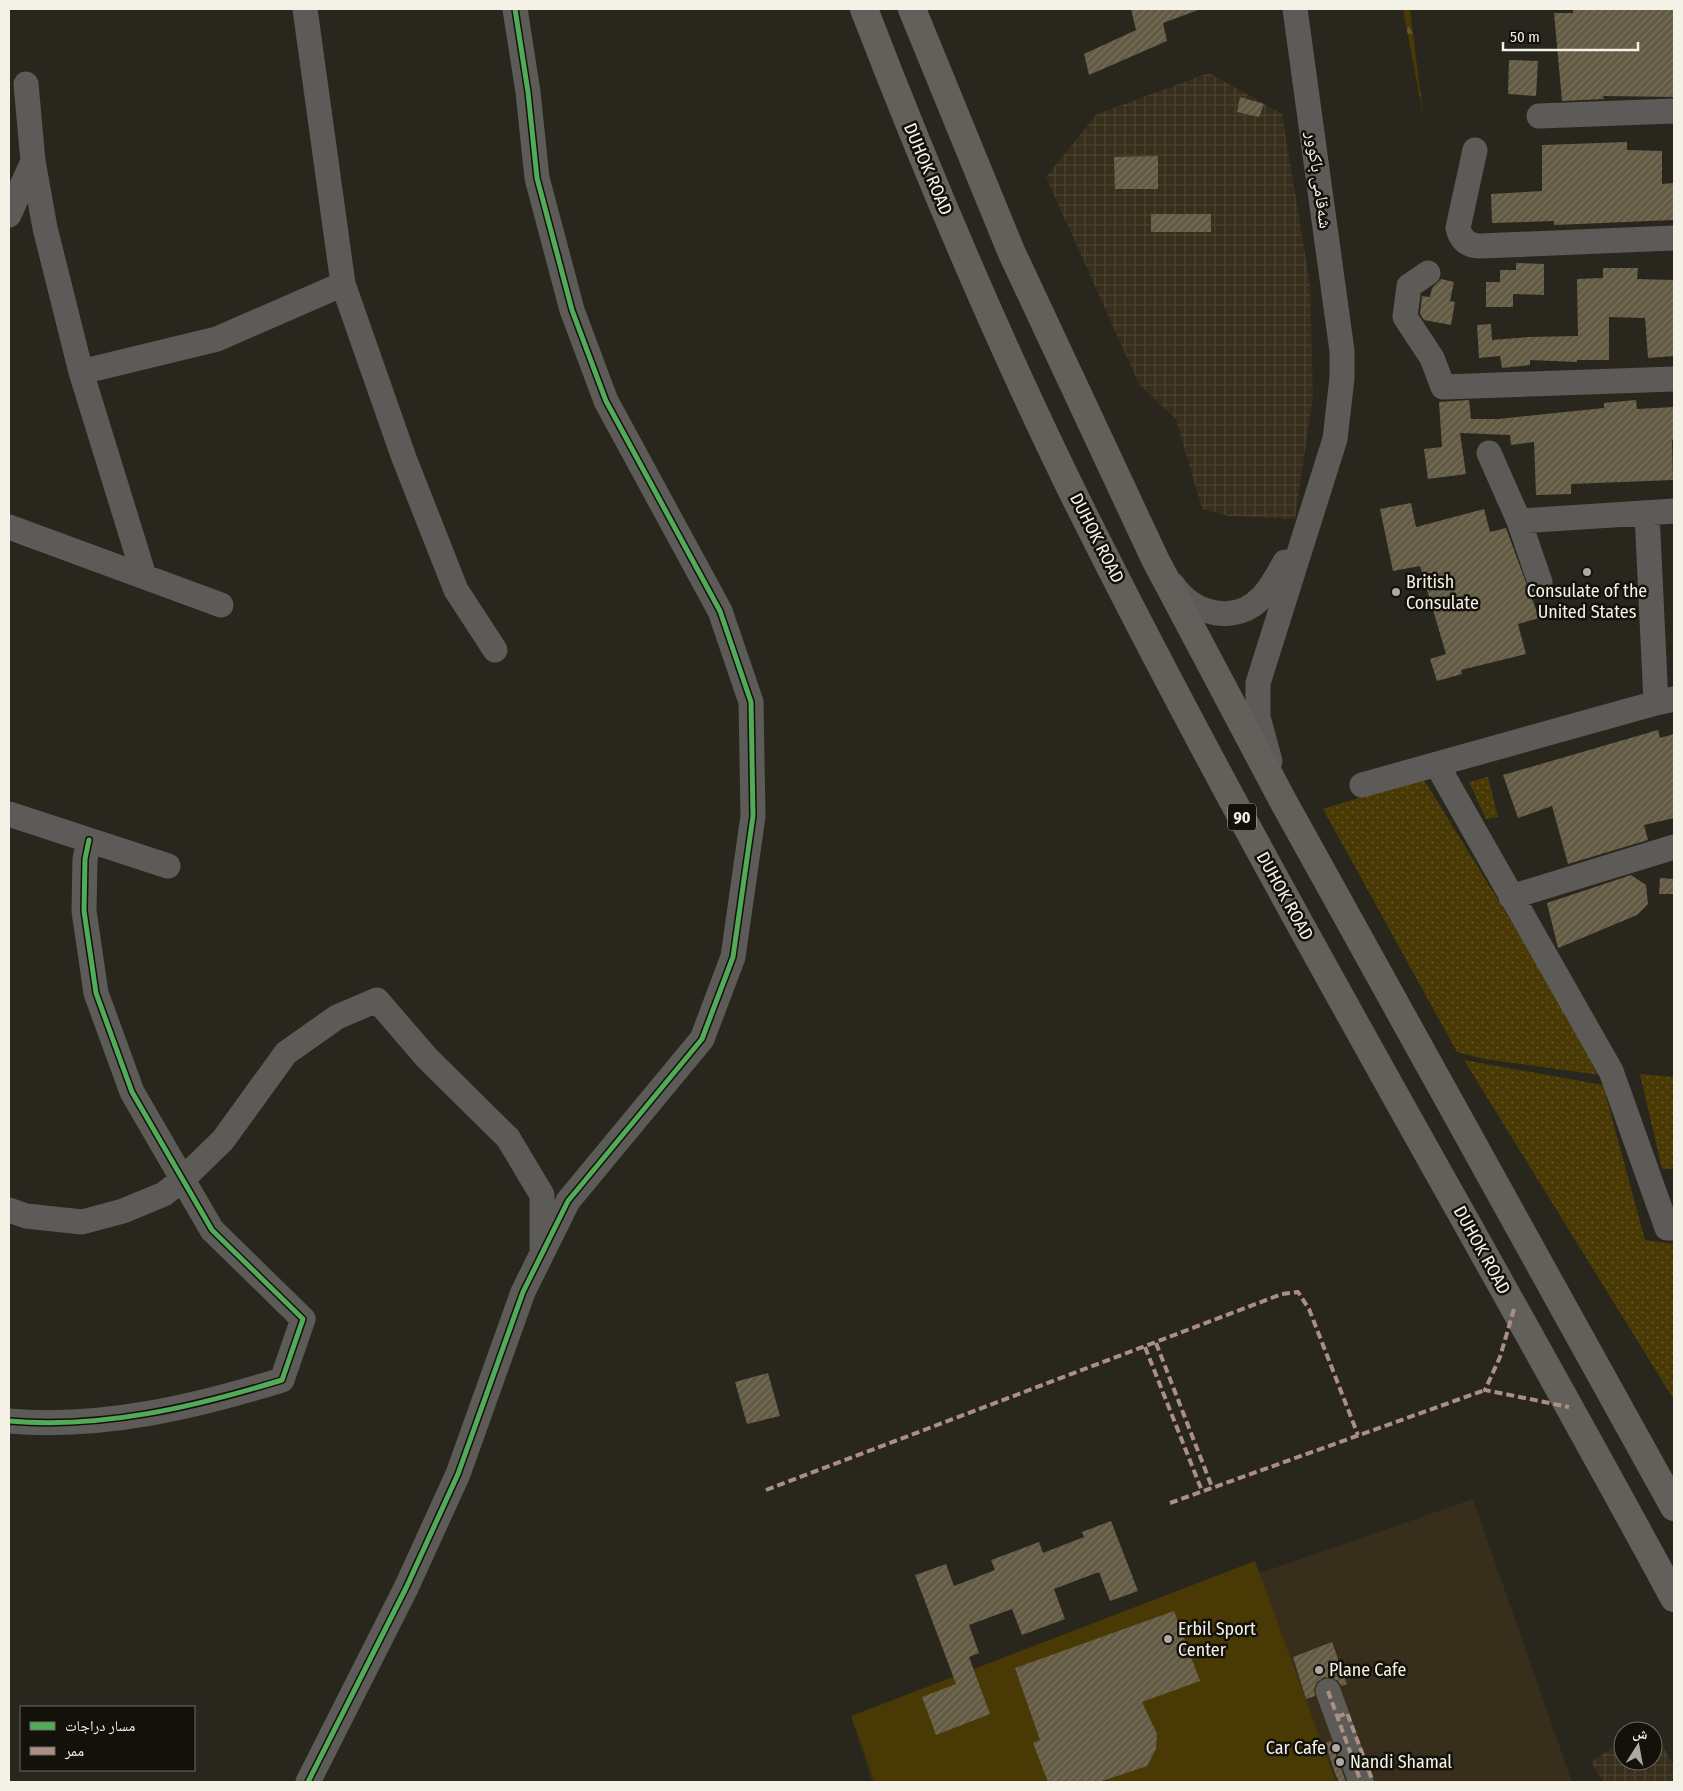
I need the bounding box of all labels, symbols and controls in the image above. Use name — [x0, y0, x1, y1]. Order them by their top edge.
scale bar — [1503, 20, 1638, 52]
text: 50 m — [1510, 28, 1540, 46]
street label: DUHOK ROAD — [899, 120, 957, 218]
street label: شەقامی باکوور — [1301, 129, 1337, 230]
street label: DUHOK ROAD — [1065, 489, 1129, 587]
marker: Consulate of the United States — [1581, 566, 1593, 578]
place label: British Consulate — [1406, 571, 1479, 614]
place label: Consulate of the United States — [1527, 580, 1647, 623]
marker: British Consulate — [1390, 586, 1402, 598]
road number: 90 — [1228, 804, 1256, 830]
street label: DUHOK ROAD — [1252, 848, 1318, 944]
street label: DUHOK ROAD — [1449, 1202, 1515, 1298]
place label: Erbil Sport Center — [1178, 1618, 1256, 1661]
marker: Erbil Sport Center — [1162, 1633, 1174, 1645]
place label: Plane Cafe — [1329, 1659, 1406, 1681]
marker: Plane Cafe — [1313, 1664, 1325, 1676]
legend — [20, 1706, 195, 1771]
text: مسار دراجات — [65, 1717, 136, 1735]
north arrow — [1613, 1721, 1663, 1771]
text: ش — [1631, 1724, 1649, 1744]
place label: Car Cafe — [1266, 1737, 1326, 1759]
text: ممر — [64, 1742, 84, 1760]
marker: Car Cafe — [1330, 1742, 1342, 1754]
place label: Nandi Shamal — [1350, 1751, 1452, 1773]
marker: Nandi Shamal — [1334, 1756, 1346, 1768]

